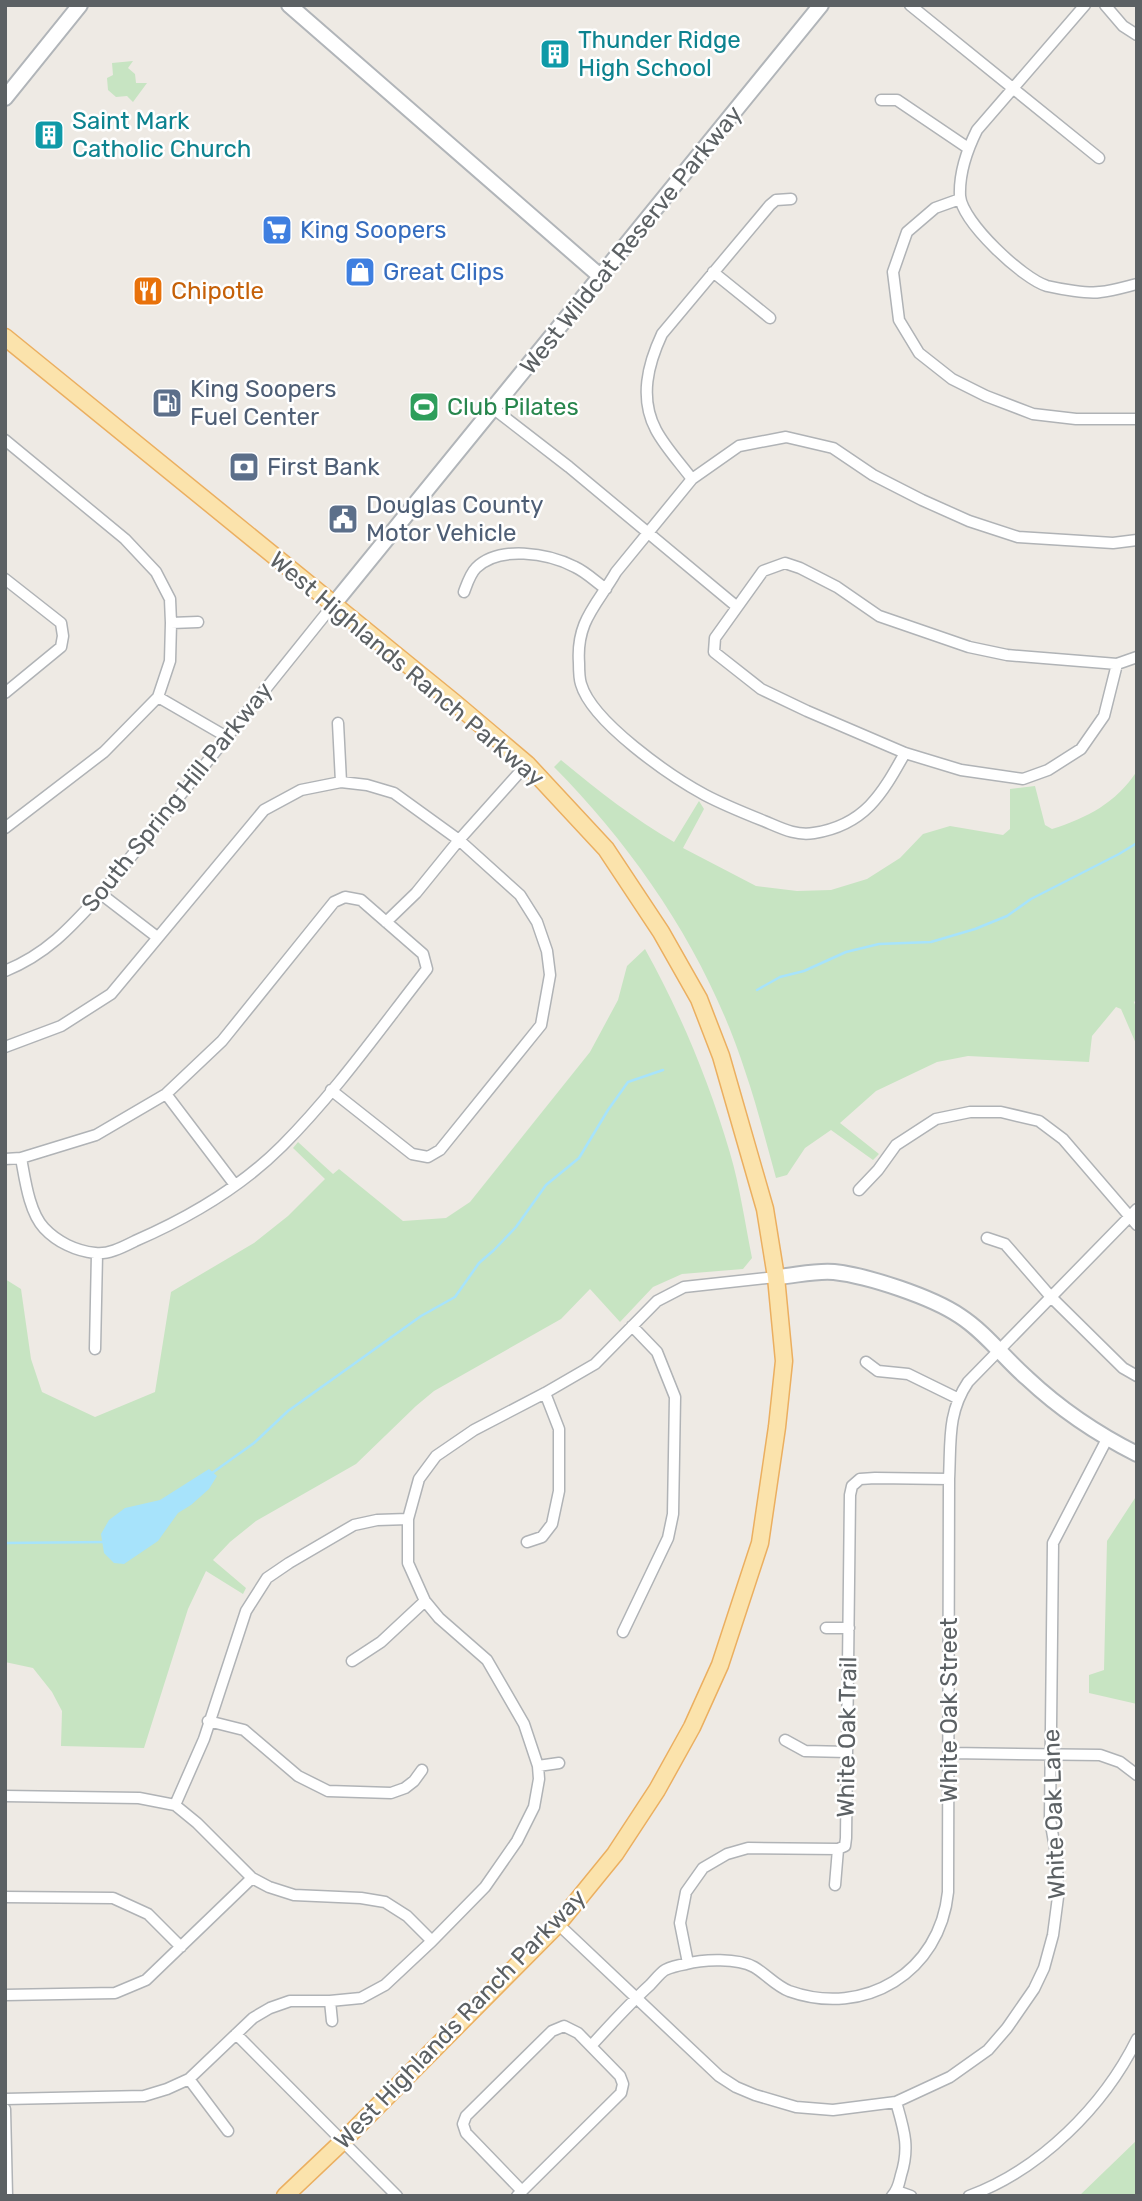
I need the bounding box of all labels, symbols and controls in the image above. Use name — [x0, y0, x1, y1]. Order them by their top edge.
place label: Thunder Ridge High School — [578, 26, 741, 82]
building icon: Thunder Ridge High School — [538, 37, 572, 71]
street label: West Wildcat Reserve Parkway — [514, 100, 748, 380]
place label: Saint Mark Catholic Church — [72, 107, 251, 163]
building icon: Saint Mark Catholic Church — [32, 118, 66, 152]
supermarket icon: King Soopers — [260, 213, 294, 247]
place label: King Soopers — [300, 216, 447, 244]
shop icon: Great Clips — [343, 255, 377, 289]
place label: Great Clips — [383, 258, 504, 286]
restaurant icon: Chipotle — [131, 274, 165, 308]
place label: Chipotle — [171, 277, 264, 305]
place label: King Soopers Fuel Center — [190, 375, 337, 431]
fuel station icon: King Soopers Fuel Center — [150, 386, 184, 420]
sports icon: Club Pilates — [407, 390, 441, 424]
place label: Club Pilates — [447, 393, 579, 421]
bank icon: First Bank — [227, 450, 261, 484]
place label: First Bank — [267, 453, 380, 481]
place label: Douglas County Motor Vehicle — [366, 491, 544, 547]
public building icon: Douglas County Motor Vehicle — [326, 502, 360, 536]
street label: West Highlands Ranch Parkway — [264, 546, 550, 792]
street label: South Spring Hill Parkway — [76, 676, 278, 918]
street label: White Oak Street — [935, 1617, 963, 1803]
street label: White Oak Trail — [832, 1656, 862, 1818]
street label: White Oak Lane — [1037, 1728, 1071, 1900]
street label: West Highlands Ranch Parkway — [328, 1883, 592, 2155]

